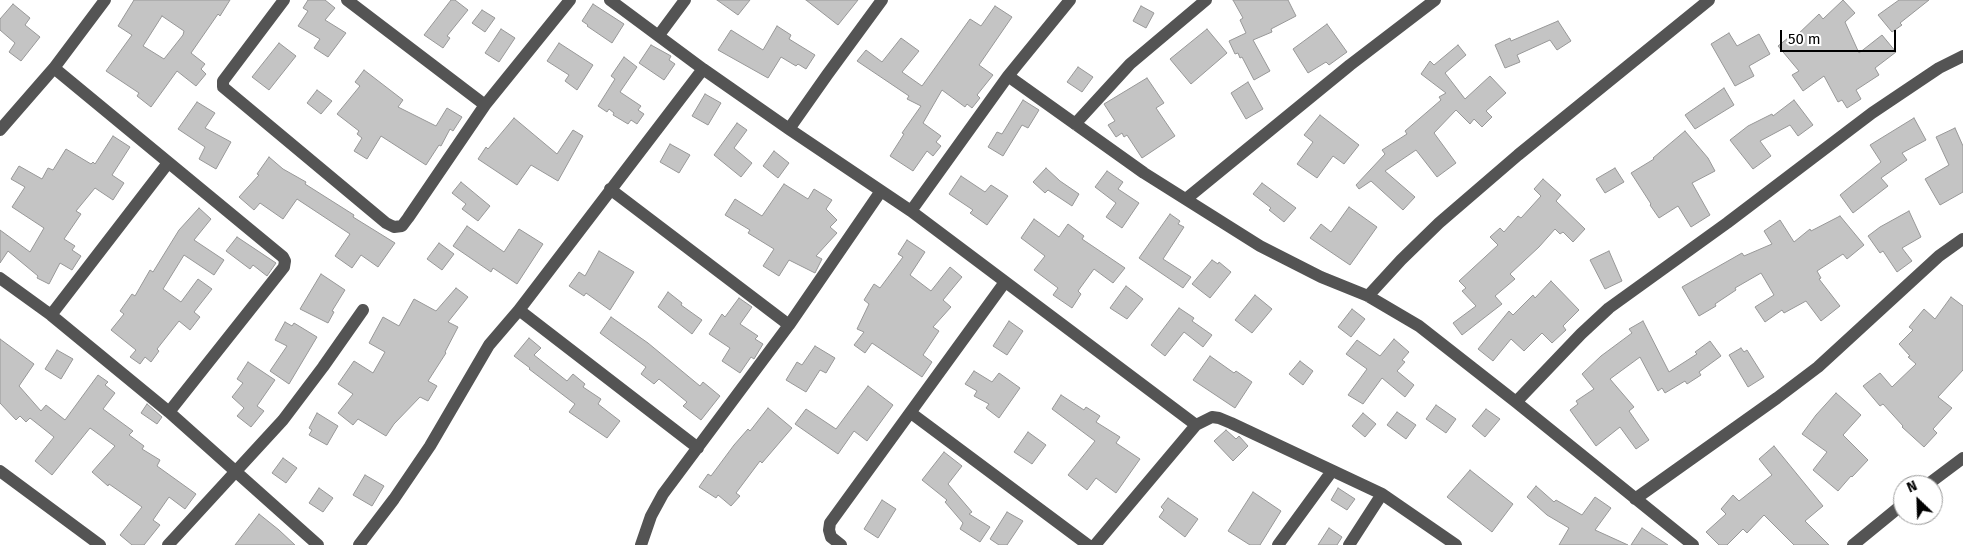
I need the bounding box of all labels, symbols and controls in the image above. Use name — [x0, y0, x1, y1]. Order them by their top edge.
scale bar — [1783, 20, 1899, 52]
text: 50 m — [1788, 30, 1821, 48]
north arrow — [1893, 475, 1943, 525]
text: N — [1904, 477, 1920, 496]

